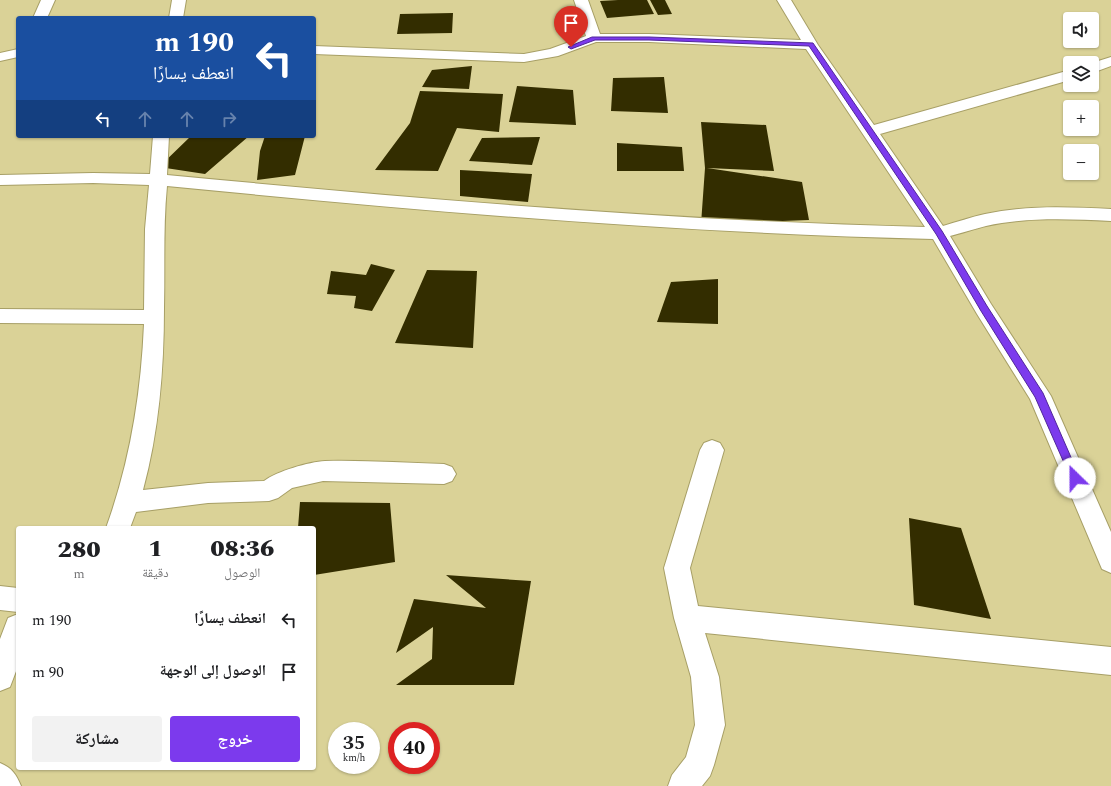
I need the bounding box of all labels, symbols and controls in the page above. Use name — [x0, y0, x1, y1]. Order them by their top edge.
pin — [554, 6, 588, 47]
icon: arrive — [560, 12, 582, 34]
map controls — [1063, 12, 1099, 180]
button: sound — [1063, 12, 1099, 48]
text: 190 m — [155, 21, 234, 64]
icon: left — [248, 32, 300, 84]
button: layers — [1063, 56, 1099, 92]
text: انعطف يسارًا — [153, 60, 234, 87]
button: + — [1063, 100, 1099, 136]
icon: left — [92, 108, 114, 130]
icon: ahead — [134, 108, 156, 130]
icon: ahead — [176, 108, 198, 130]
icon: right — [218, 108, 240, 130]
button: − — [1063, 144, 1099, 180]
position arrow — [1054, 457, 1096, 499]
text: 1 — [148, 531, 163, 567]
text: 08:36 — [210, 531, 275, 567]
text: 280 — [58, 532, 101, 568]
text: دقيقة — [142, 563, 169, 583]
text: الوصول — [224, 563, 260, 583]
text: m — [74, 564, 85, 584]
text: انعطف يسارًا — [194, 607, 266, 630]
text: 190 m — [32, 609, 71, 632]
icon: left — [278, 609, 300, 631]
text: الوصول إلى الوجهة — [160, 659, 266, 682]
text: 90 m — [32, 661, 64, 684]
icon: arrive — [278, 661, 300, 683]
button: مشاركة — [32, 716, 162, 762]
button: خروج — [170, 716, 300, 762]
speed limit sign: 40 — [388, 722, 440, 774]
text: 35 — [343, 728, 365, 758]
text: km/h — [343, 750, 365, 766]

